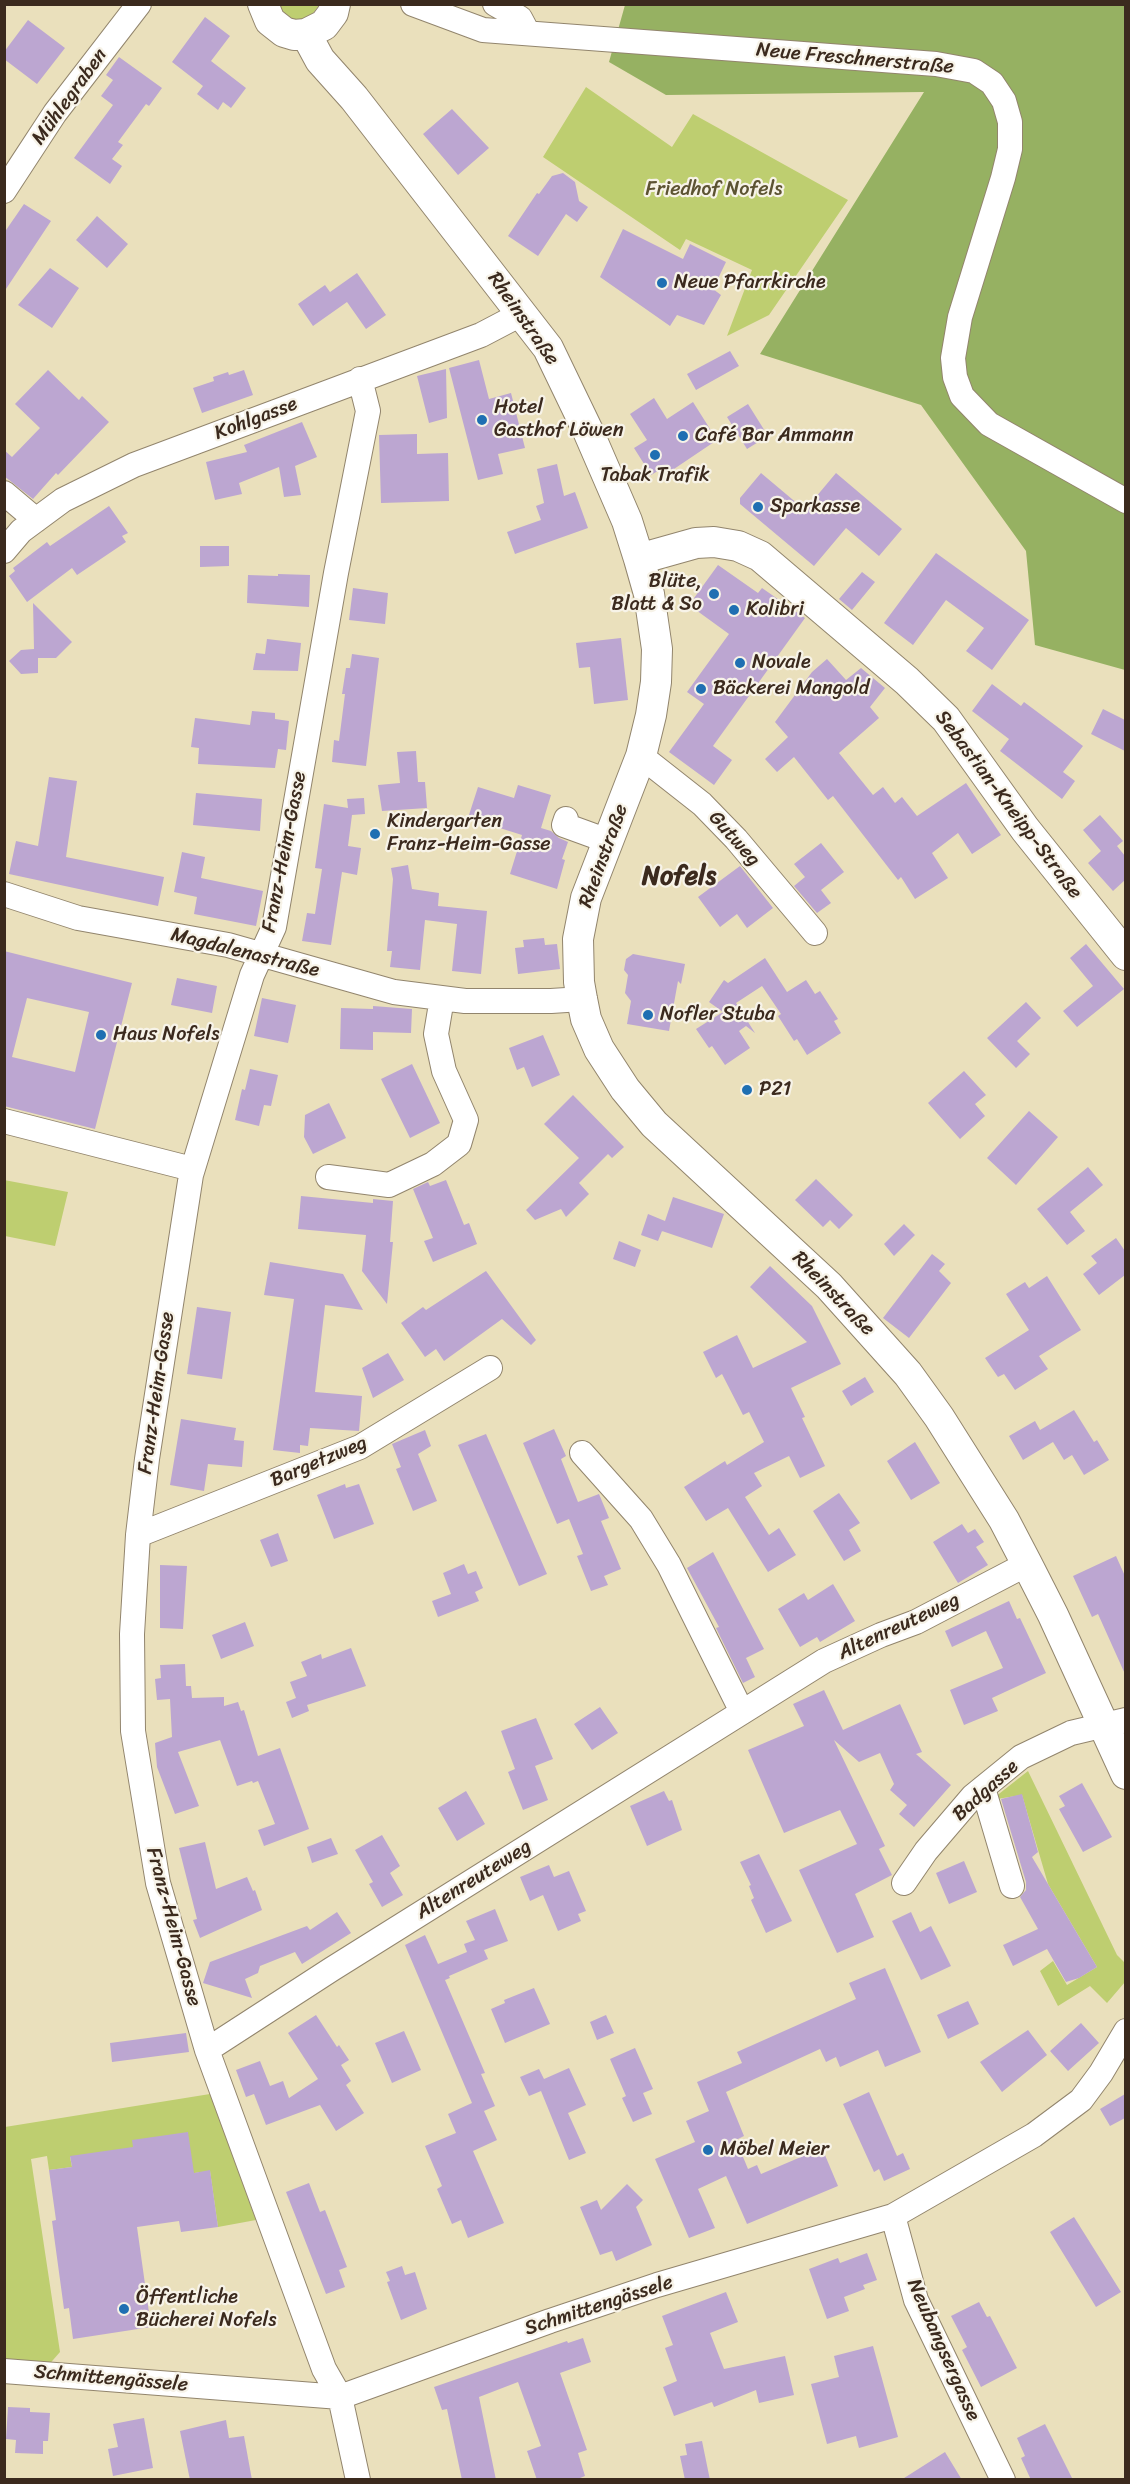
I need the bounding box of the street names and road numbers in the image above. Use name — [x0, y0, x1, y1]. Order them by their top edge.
street label: Neue Freschnerstraße — [755, 38, 955, 80]
street label: Mühlegraben — [27, 44, 113, 150]
street label: Rheinstraße — [482, 268, 564, 370]
street label: Kohlgasse — [211, 392, 301, 446]
street label: Sebastian-Kneipp-Straße — [929, 706, 1087, 904]
street label: Franz-Heim-Gasse — [258, 769, 312, 935]
street label: Rheinstraße — [574, 801, 634, 911]
street label: Gutweg — [703, 806, 765, 872]
street label: Magdalenastraße — [168, 923, 322, 983]
street label: Rheinstraße — [787, 1247, 879, 1341]
street label: Franz-Heim-Gasse — [134, 1310, 180, 1476]
street label: Bargetzweg — [267, 1431, 371, 1493]
street label: Altenreuteweg — [835, 1588, 963, 1666]
street label: Badgasse — [948, 1755, 1024, 1827]
street label: Altenreuteweg — [412, 1835, 536, 1925]
street label: Franz-Heim-Gasse — [140, 1845, 206, 2009]
street label: Schmittengässele — [522, 2271, 676, 2341]
street label: Neubangsergasse — [901, 2275, 985, 2425]
street label: Schmittengässele — [33, 2360, 189, 2398]

